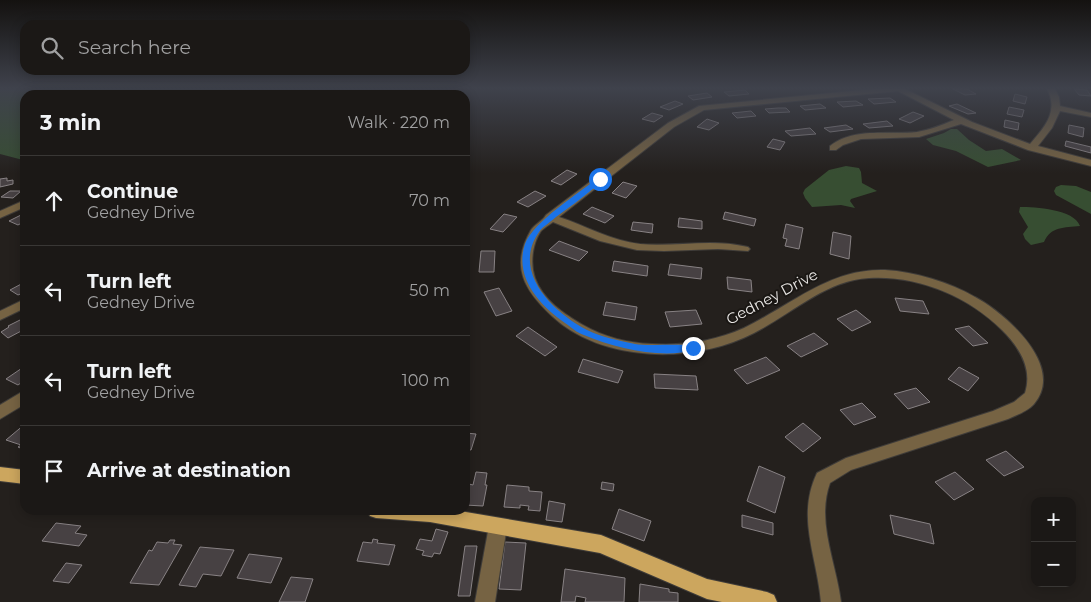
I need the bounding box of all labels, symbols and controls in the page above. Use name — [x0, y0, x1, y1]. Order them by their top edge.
search box — [20, 20, 470, 75]
icon: search — [38, 34, 66, 62]
text: Search here — [78, 36, 191, 59]
text: 3 min — [40, 110, 101, 135]
text: Walk · 220 m — [347, 113, 450, 132]
route start — [589, 168, 612, 191]
text: Continue — [87, 180, 178, 203]
icon: ahead — [40, 187, 68, 215]
text: 70 m — [409, 191, 450, 210]
text: Gedney Drive — [87, 203, 195, 222]
street label: Gedney Drive — [723, 264, 821, 329]
text: Turn left — [87, 270, 172, 293]
icon: left — [40, 277, 68, 305]
text: 50 m — [409, 281, 450, 300]
text: Gedney Drive — [87, 293, 195, 312]
route end — [682, 337, 705, 360]
text: Turn left — [87, 360, 172, 383]
icon: left — [40, 367, 68, 395]
text: 100 m — [402, 371, 450, 390]
text: Gedney Drive — [87, 383, 195, 402]
icon: arrive — [40, 457, 68, 485]
text: Arrive at destination — [87, 459, 291, 482]
map controls — [1031, 497, 1076, 587]
button: + — [1031, 497, 1076, 542]
button: − — [1031, 542, 1076, 587]

